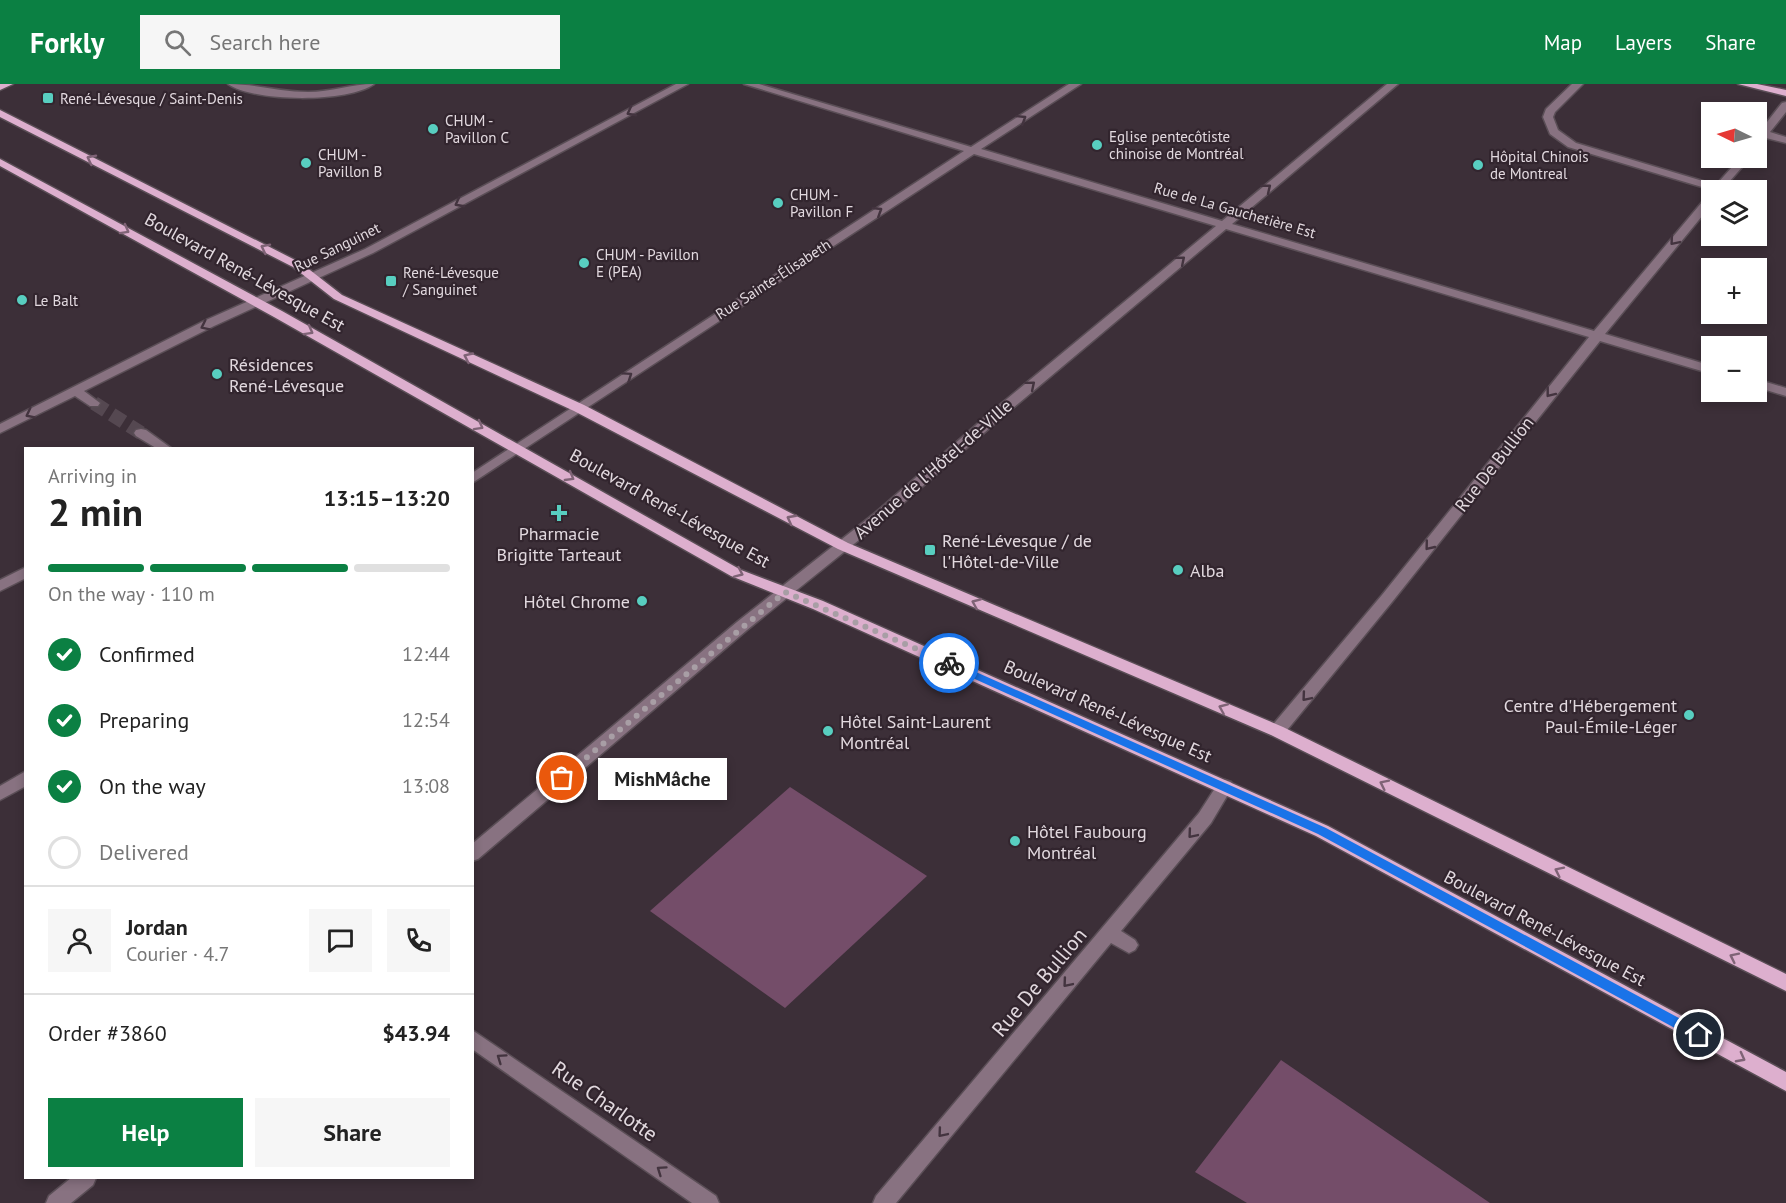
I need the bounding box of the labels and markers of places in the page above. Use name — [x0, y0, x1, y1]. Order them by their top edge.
place label: René-Lévesque / Saint-Denis — [60, 89, 243, 108]
marker: René-Lévesque / Saint-Denis — [41, 91, 55, 105]
place label: CHUM - Pavillon C — [445, 111, 509, 147]
marker: CHUM - Pavillon C — [426, 122, 440, 136]
place label: Eglise pentecôtiste chinoise de Montréal — [1109, 127, 1244, 163]
marker: Eglise pentecôtiste chinoise de Montréal — [1090, 138, 1104, 152]
place label: CHUM - Pavillon B — [318, 145, 382, 181]
place label: Hôpital Chinois de Montreal — [1490, 147, 1589, 183]
marker: CHUM - Pavillon B — [299, 156, 313, 170]
marker: Hôpital Chinois de Montreal — [1471, 158, 1485, 172]
place label: CHUM - Pavillon F — [790, 185, 853, 221]
marker: CHUM - Pavillon F — [771, 196, 785, 210]
place label: CHUM - Pavillon E (PEA) — [596, 245, 699, 281]
marker: CHUM - Pavillon E (PEA) — [577, 256, 591, 270]
place label: René-Lévesque / Sanguinet — [402, 263, 499, 299]
marker: René-Lévesque / Sanguinet — [384, 274, 398, 288]
place label: Le Balt — [34, 291, 78, 310]
marker: Le Balt — [15, 293, 29, 307]
place label: Résidences René-Lévesque — [229, 353, 344, 397]
marker: Résidences René-Lévesque — [210, 367, 224, 381]
marker: Pharmacie Brigitte Tarteaut — [552, 506, 566, 520]
place label: Pharmacie Brigitte Tarteaut — [497, 522, 621, 566]
place label: René-Lévesque / de l'Hôtel-de-Ville — [942, 529, 1092, 573]
marker: René-Lévesque / de l'Hôtel-de-Ville — [923, 543, 937, 557]
place label: Alba — [1190, 559, 1224, 582]
marker: Alba — [1171, 563, 1185, 577]
place label: Hôtel Chrome — [523, 590, 630, 613]
marker: Hôtel Chrome — [635, 594, 649, 608]
place label: Centre d'Hébergement Paul-Émile-Léger — [1504, 694, 1677, 738]
marker: Centre d'Hébergement Paul-Émile-Léger — [1682, 708, 1696, 722]
place label: Hôtel Saint-Laurent Montréal — [840, 710, 991, 754]
marker: Hôtel Saint-Laurent Montréal — [821, 724, 835, 738]
pin — [536, 752, 587, 803]
callout: MishMâche — [598, 757, 727, 799]
place label: Hôtel Faubourg Montréal — [1027, 820, 1147, 864]
marker: Hôtel Faubourg Montréal — [1008, 834, 1022, 848]
pin — [1673, 1009, 1724, 1060]

